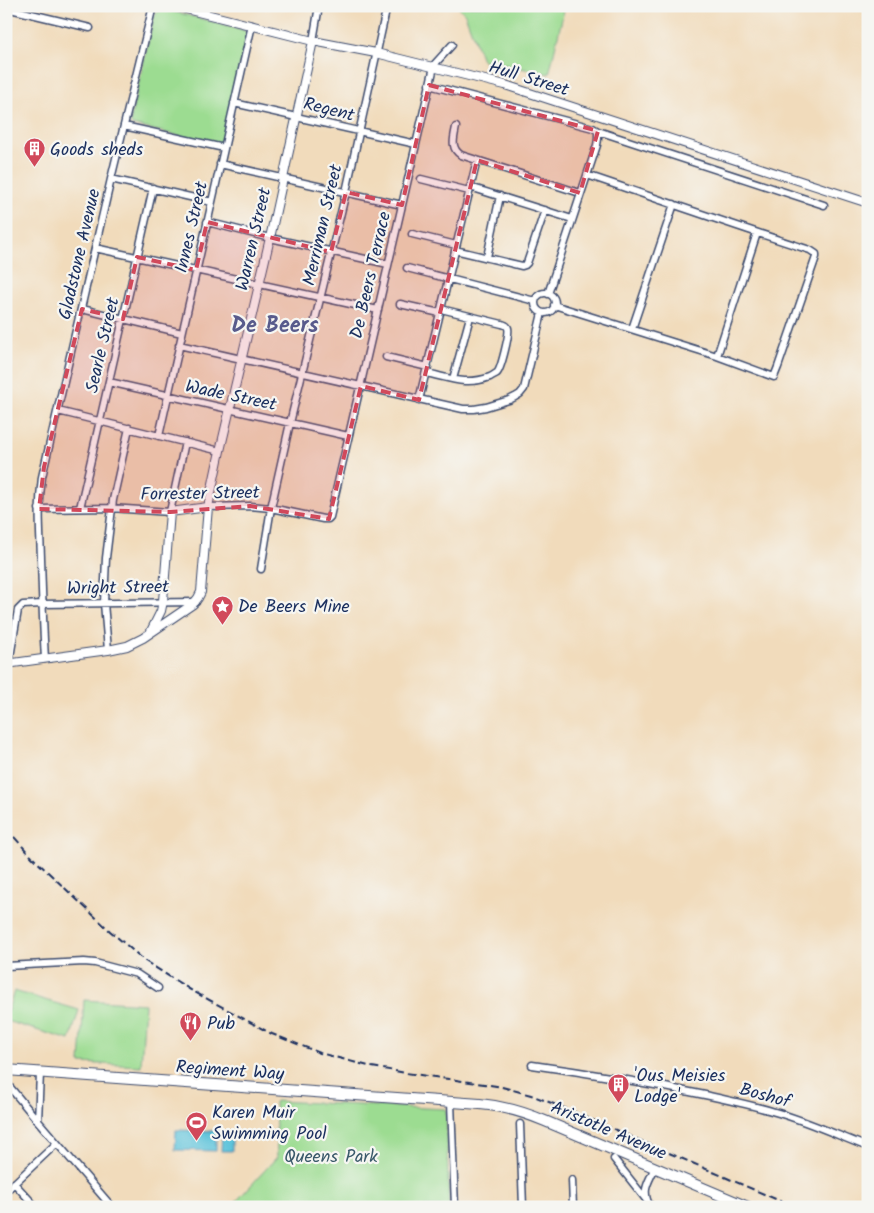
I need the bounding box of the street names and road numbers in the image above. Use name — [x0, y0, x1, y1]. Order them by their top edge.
street label: Hull Street — [485, 54, 573, 106]
street label: Regent — [300, 90, 358, 131]
street label: Merriman Street — [295, 161, 352, 289]
street label: Innes Street — [168, 178, 217, 276]
street label: Warren Street — [229, 184, 281, 294]
street label: Gladstone Avenue — [51, 186, 110, 323]
street label: De Beers Terrace — [343, 209, 400, 342]
street label: Searle Street — [78, 294, 129, 396]
street label: Wade Street — [182, 373, 280, 420]
street label: Forrester Street — [140, 479, 261, 510]
street label: Wright Street — [67, 573, 170, 604]
street label: Regiment Way — [175, 1053, 286, 1090]
street label: Boshof — [736, 1076, 796, 1118]
street label: Aristotle Avenue — [546, 1094, 671, 1169]

